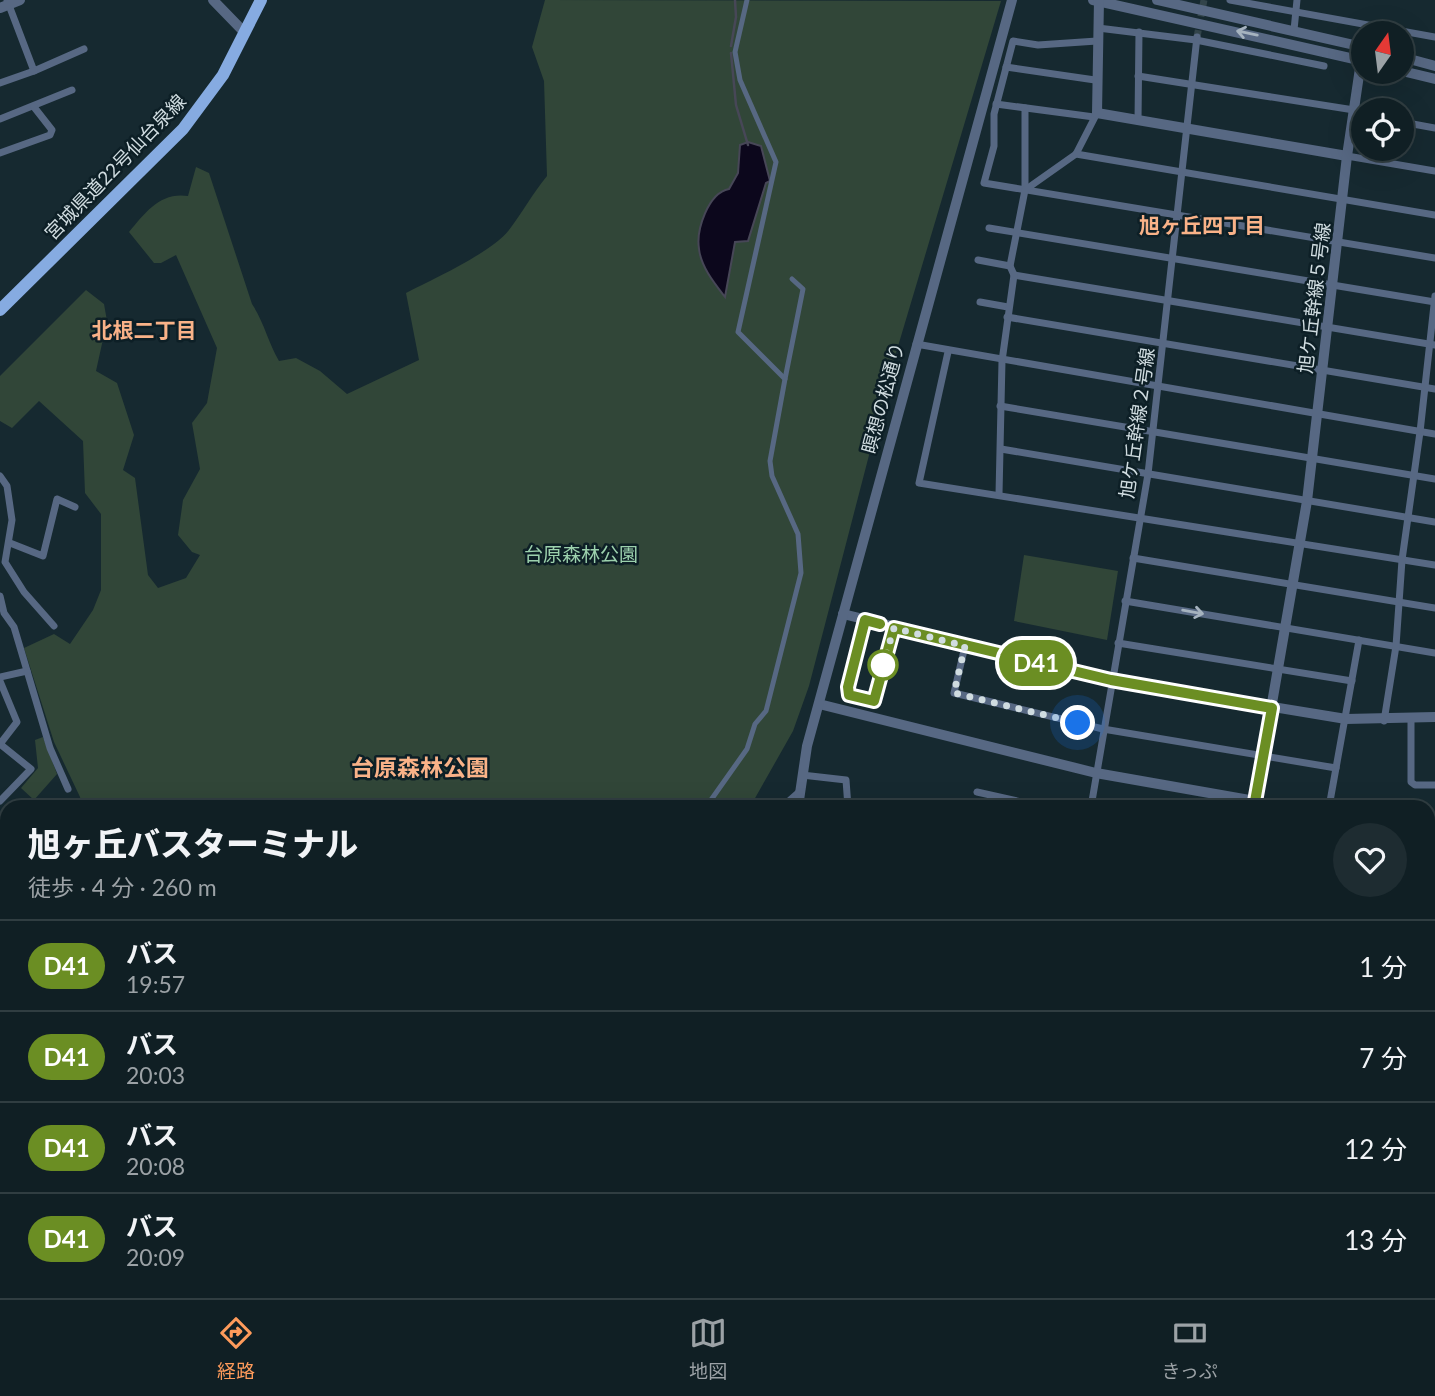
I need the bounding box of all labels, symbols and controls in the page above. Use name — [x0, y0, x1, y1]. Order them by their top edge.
north arrow — [1351, 21, 1414, 84]
map controls — [1351, 21, 1414, 161]
one-way arrow — [1236, 26, 1259, 39]
street label: 宮城県道22号仙台泉線 — [39, 89, 190, 244]
button: locate — [1351, 98, 1414, 161]
district label: 旭ヶ丘四丁目 — [1139, 212, 1265, 237]
street label: 旭ケ丘幹線５号線 — [1293, 221, 1334, 375]
district label: 北根二丁目 — [92, 317, 197, 342]
street label: 瞑想の松通り — [857, 340, 908, 456]
street label: 旭ケ丘幹線２号線 — [1115, 346, 1158, 500]
park label: 台原森林公園 — [524, 542, 638, 565]
one-way arrow — [1181, 606, 1204, 619]
line badge: D41 — [996, 640, 1076, 686]
text: D41 — [1013, 648, 1059, 677]
unlabelled marker — [868, 650, 898, 680]
your location — [1060, 705, 1095, 740]
district label: 台原森林公園 — [351, 753, 489, 781]
text: 旭ヶ丘バスターミナル — [28, 823, 358, 863]
button: heart — [1333, 823, 1407, 897]
text: 徒歩 · 4 分 · 260 m — [28, 873, 217, 901]
text: バス — [126, 937, 178, 969]
text: D41 — [43, 951, 90, 980]
text: 1 分 — [1359, 951, 1407, 983]
text: 19:57 — [126, 970, 185, 998]
text: バス — [126, 1028, 178, 1060]
text: D41 — [43, 1042, 90, 1071]
text: 7 分 — [1359, 1042, 1407, 1074]
text: 20:03 — [126, 1061, 185, 1089]
text: バス — [126, 1119, 178, 1151]
text: D41 — [43, 1133, 90, 1162]
text: 12 分 — [1344, 1133, 1407, 1165]
text: 20:08 — [126, 1152, 185, 1180]
text: バス — [126, 1210, 178, 1242]
text: D41 — [43, 1224, 90, 1253]
text: 13 分 — [1344, 1224, 1407, 1256]
text: 20:09 — [126, 1243, 185, 1271]
tab: 経路 — [217, 1314, 255, 1383]
tab: 地図 — [689, 1314, 727, 1383]
tab: きっぷ — [1162, 1314, 1218, 1383]

